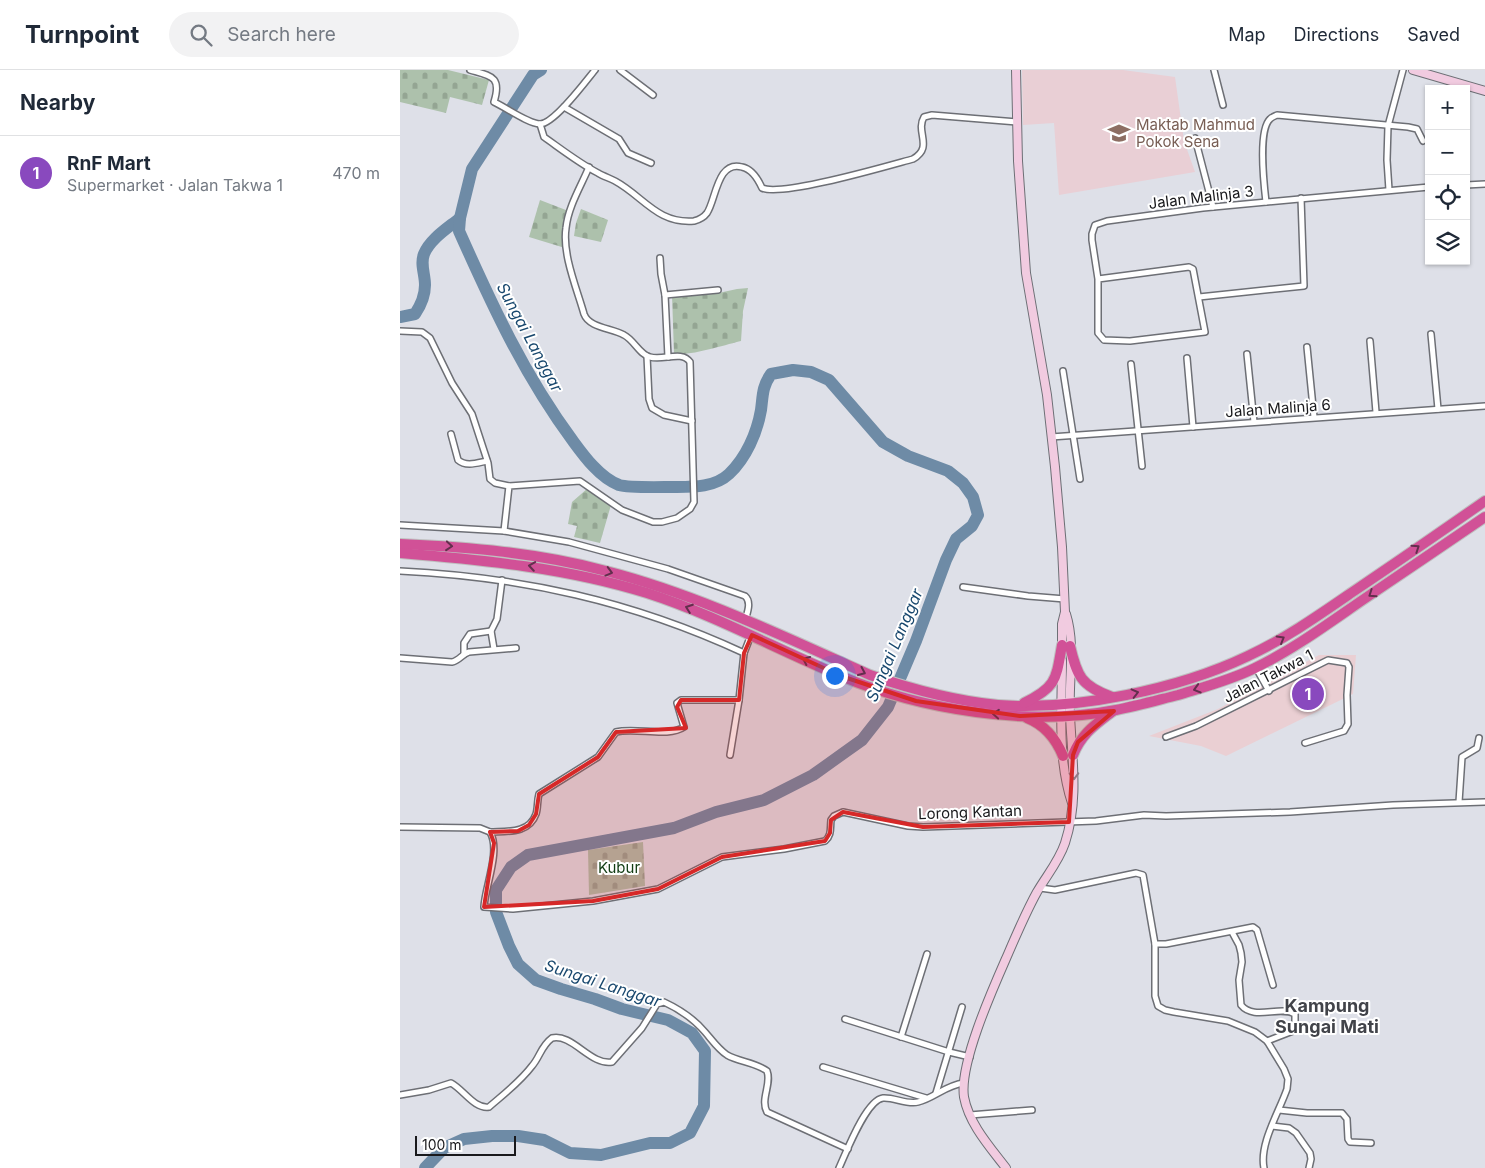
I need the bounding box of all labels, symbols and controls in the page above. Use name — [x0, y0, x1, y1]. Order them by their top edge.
search box — [169, 12, 519, 57]
text: Turnpoint — [25, 20, 139, 49]
icon: search — [187, 21, 215, 49]
text: Search here — [227, 23, 336, 46]
text: Map — [1228, 24, 1266, 45]
text: Directions — [1294, 24, 1379, 45]
text: Saved — [1407, 24, 1460, 45]
map controls — [1425, 85, 1470, 265]
button: + — [1425, 85, 1470, 130]
text: Nearby — [20, 90, 95, 115]
place label: Maktab Mahmud Pokok Sena — [1136, 115, 1255, 151]
school or university icon: Maktab Mahmud Pokok Sena — [1106, 120, 1132, 146]
button: − — [1425, 130, 1470, 175]
text: RnF Mart — [67, 152, 151, 175]
text: 1 — [33, 163, 39, 183]
text: 470 m — [332, 163, 380, 183]
text: Supermarket · Jalan Takwa 1 — [67, 175, 283, 195]
button: locate — [1425, 175, 1470, 220]
street label: Jalan Malinja 3 — [1147, 181, 1255, 213]
button: layers — [1425, 220, 1470, 265]
water label: Sungai Langgar — [493, 279, 568, 396]
street label: Jalan Malinja 6 — [1225, 395, 1331, 421]
one-way arrow — [445, 541, 453, 552]
one-way arrow — [1410, 545, 1420, 554]
one-way arrow — [528, 562, 536, 572]
one-way arrow — [604, 566, 613, 576]
water label: Sungai Langgar — [861, 585, 927, 705]
one-way arrow — [1369, 587, 1378, 597]
one-way arrow — [685, 604, 694, 614]
one-way arrow — [1276, 635, 1285, 645]
street label: Jalan Takwa 1 — [1220, 646, 1316, 706]
one-way arrow — [802, 655, 811, 666]
your location — [822, 663, 848, 689]
one-way arrow — [857, 665, 866, 676]
pin: 1 — [1292, 675, 1324, 713]
one-way arrow — [1193, 684, 1201, 694]
one-way arrow — [1131, 688, 1140, 699]
one-way arrow — [991, 709, 999, 720]
one-way arrow — [1069, 773, 1079, 781]
street label: Lorong Kantan — [918, 801, 1022, 823]
park label: Kubur — [598, 858, 640, 877]
water label: Sungai Langgar — [542, 955, 665, 1012]
district label: Kampung Sungai Mati — [1275, 995, 1379, 1037]
scale bar — [415, 1133, 516, 1156]
text: 100 m — [422, 1136, 462, 1153]

